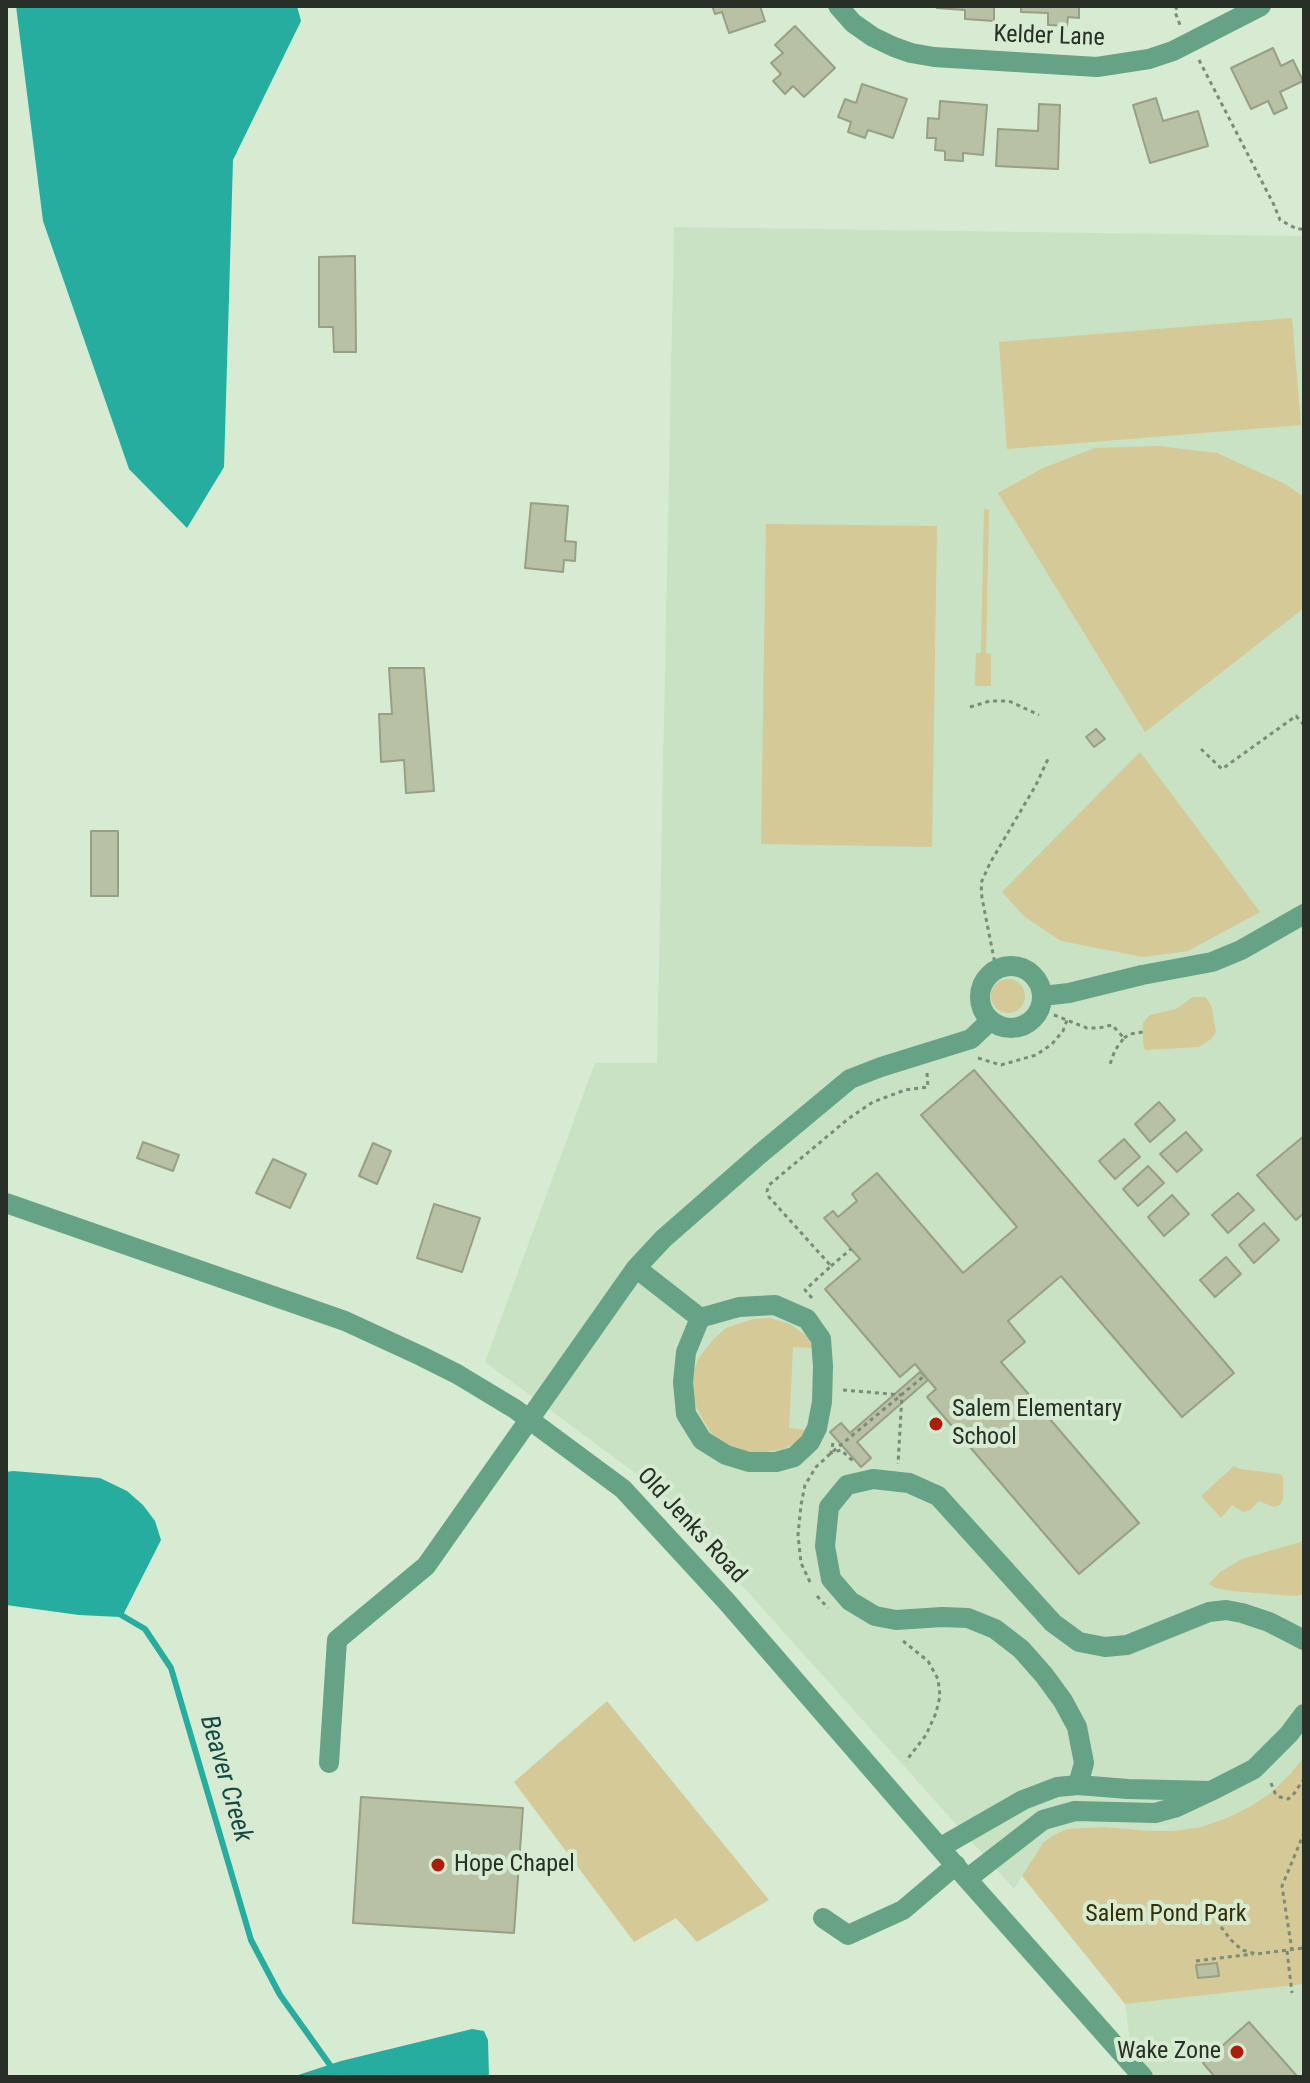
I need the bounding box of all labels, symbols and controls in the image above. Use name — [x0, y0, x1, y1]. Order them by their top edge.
street label: Kelder Lane — [993, 21, 1105, 53]
place label: Salem Elementary School — [952, 1396, 1122, 1452]
marker: Salem Elementary School — [927, 1415, 945, 1433]
street label: Old Jenks Road — [630, 1462, 752, 1590]
water label: Beaver Creek — [192, 1712, 258, 1846]
place label: Hope Chapel — [454, 1851, 575, 1879]
marker: Hope Chapel — [429, 1856, 447, 1874]
park label: Salem Pond Park — [1085, 1901, 1247, 1929]
place label: Wake Zone — [1117, 2038, 1221, 2066]
marker: Wake Zone — [1228, 2043, 1246, 2061]

